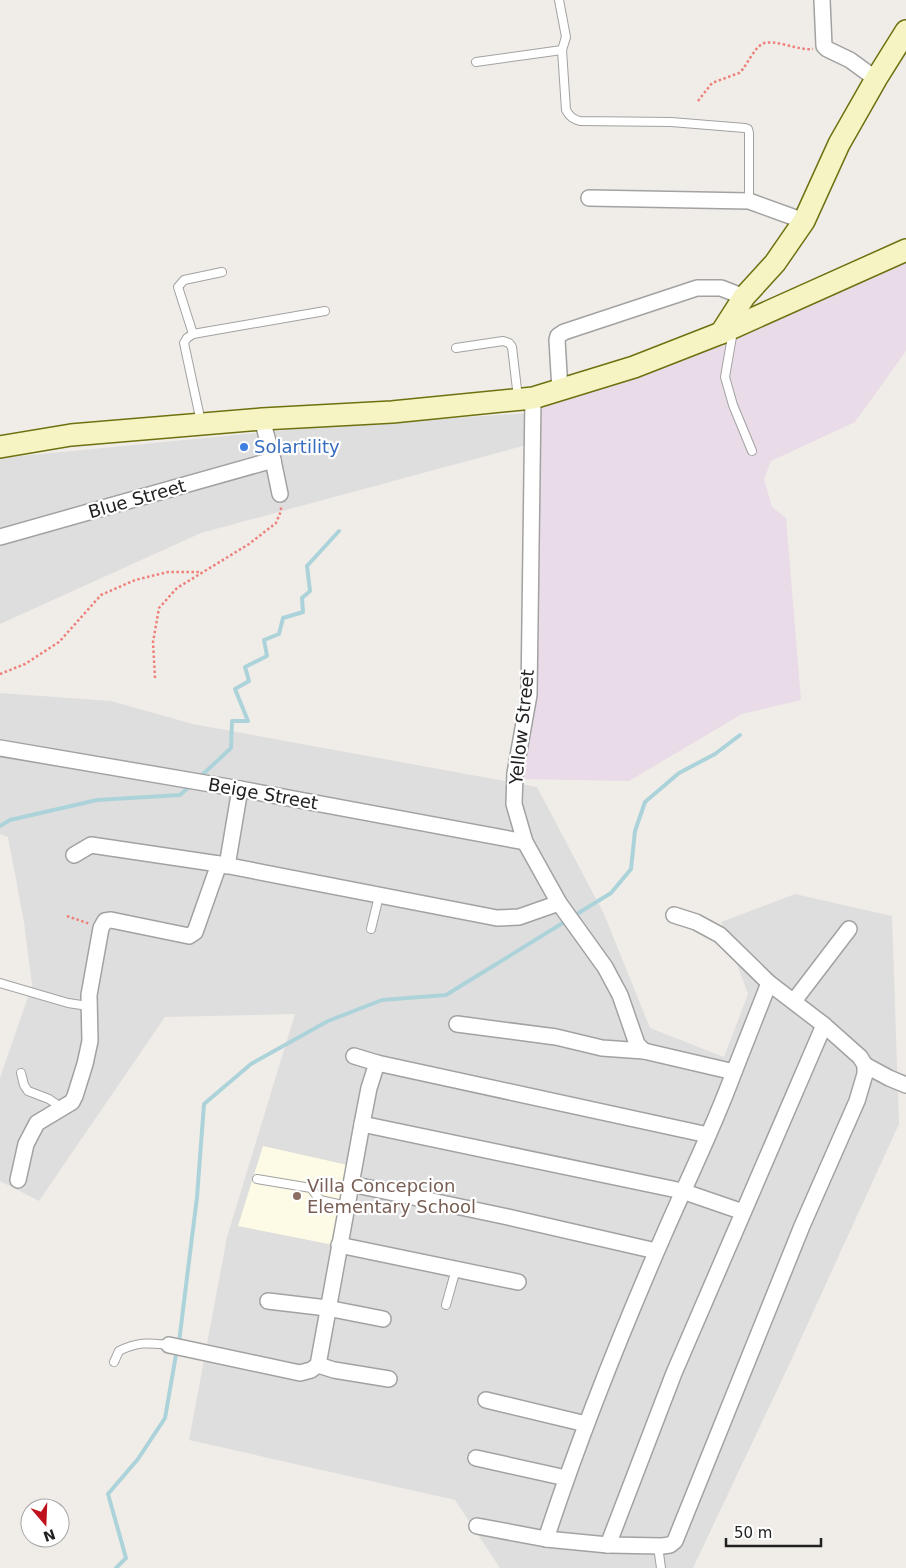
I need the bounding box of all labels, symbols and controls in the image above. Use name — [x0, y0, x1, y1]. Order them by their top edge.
place label: Solartility — [254, 436, 340, 457]
marker: Solartility — [238, 441, 250, 453]
street label: Blue Street — [86, 475, 188, 522]
street label: Yellow Street — [505, 668, 538, 787]
street label: Beige Street — [206, 773, 320, 814]
place label: Villa Concepcion Elementary School — [307, 1175, 476, 1217]
marker: Villa Concepcion Elementary School — [291, 1190, 303, 1202]
north arrow — [20, 1498, 70, 1548]
scale bar — [726, 1516, 821, 1548]
text: 50 m — [734, 1524, 772, 1542]
text: N — [41, 1526, 57, 1545]

